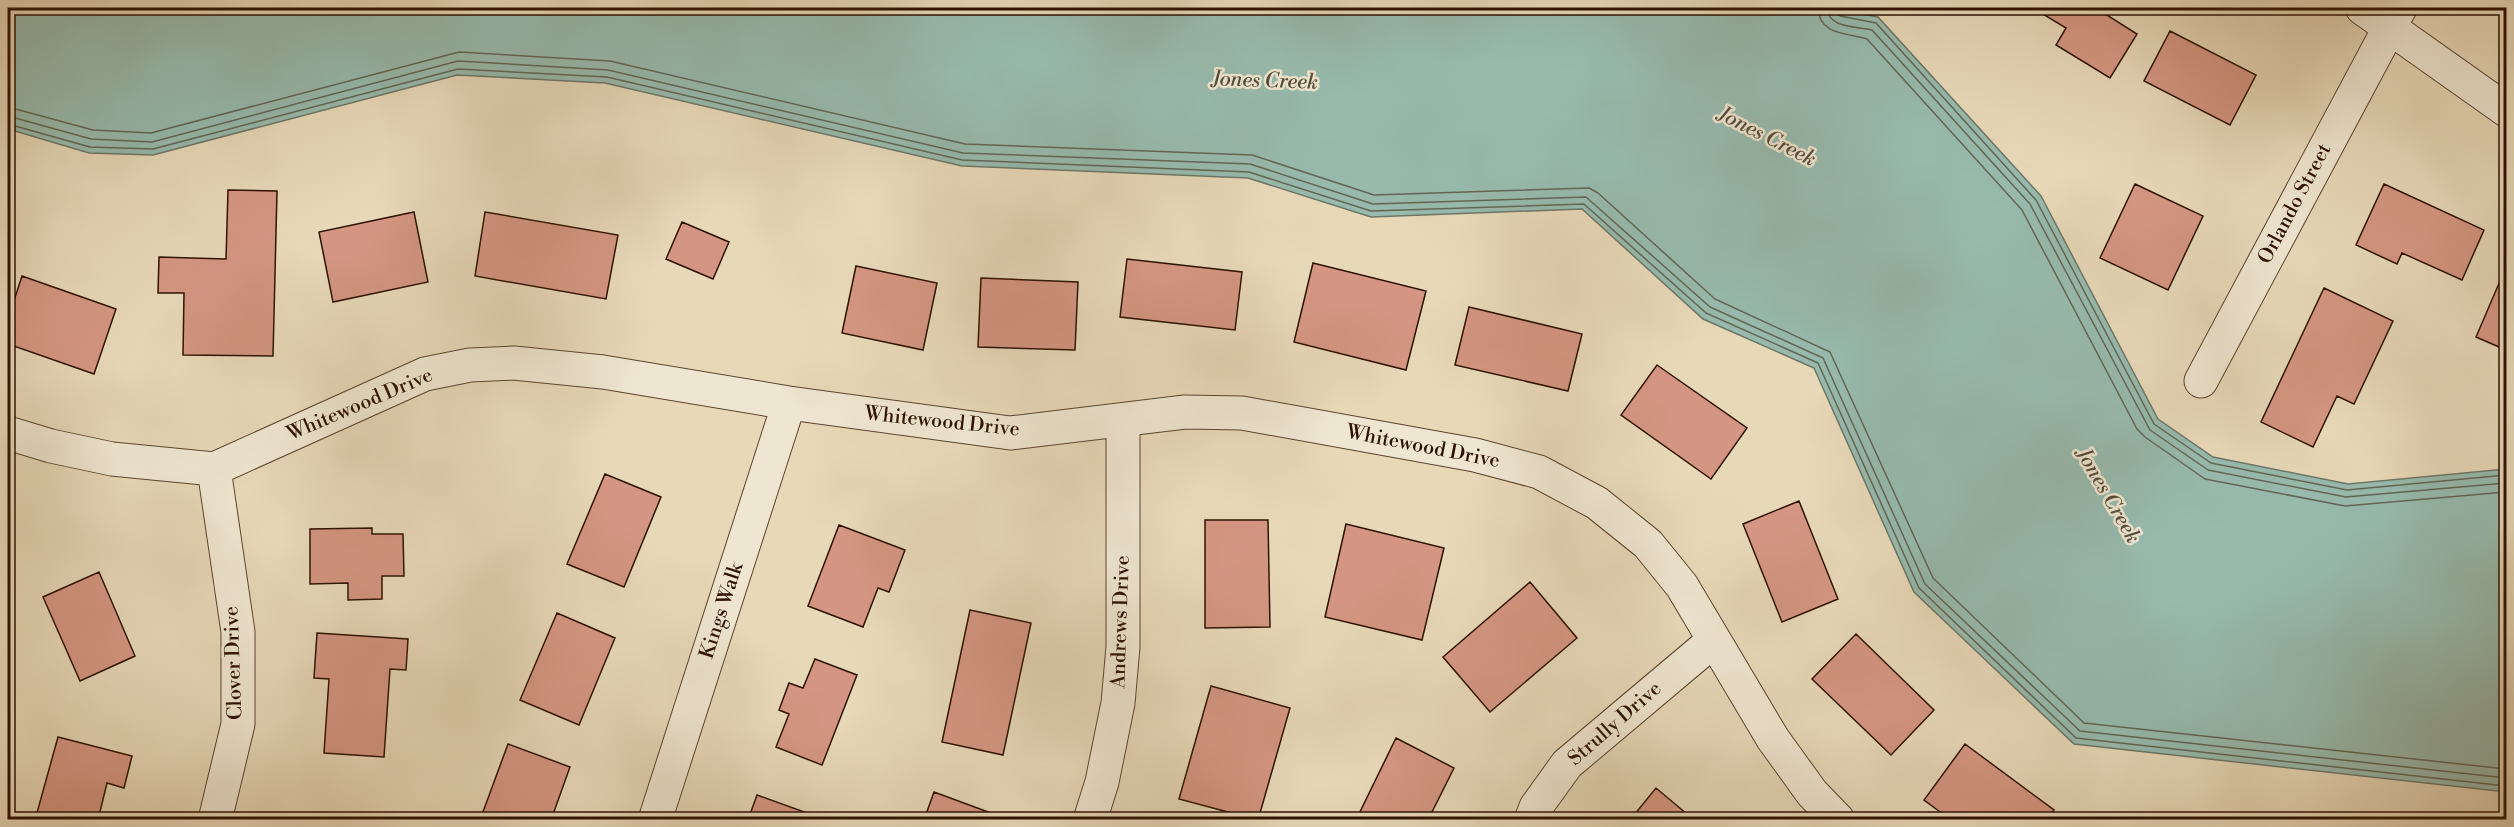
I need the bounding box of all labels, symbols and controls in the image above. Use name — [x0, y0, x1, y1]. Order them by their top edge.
water label: Jones Creek — [1210, 66, 1318, 96]
water label: Jones Creek — [1712, 100, 1820, 173]
street label: Orlando Street — [2253, 139, 2337, 269]
street label: Whitewood Drive — [282, 363, 437, 447]
street label: Whitewood Drive — [862, 401, 1021, 443]
street label: Whitewood Drive — [1343, 420, 1502, 474]
water label: Jones Creek — [2069, 442, 2146, 548]
street label: Andrews Drive — [1106, 555, 1136, 690]
street label: Kings Walk — [695, 558, 750, 662]
street label: Clover Drive — [220, 606, 248, 720]
street label: Strully Drive — [1563, 677, 1667, 771]

